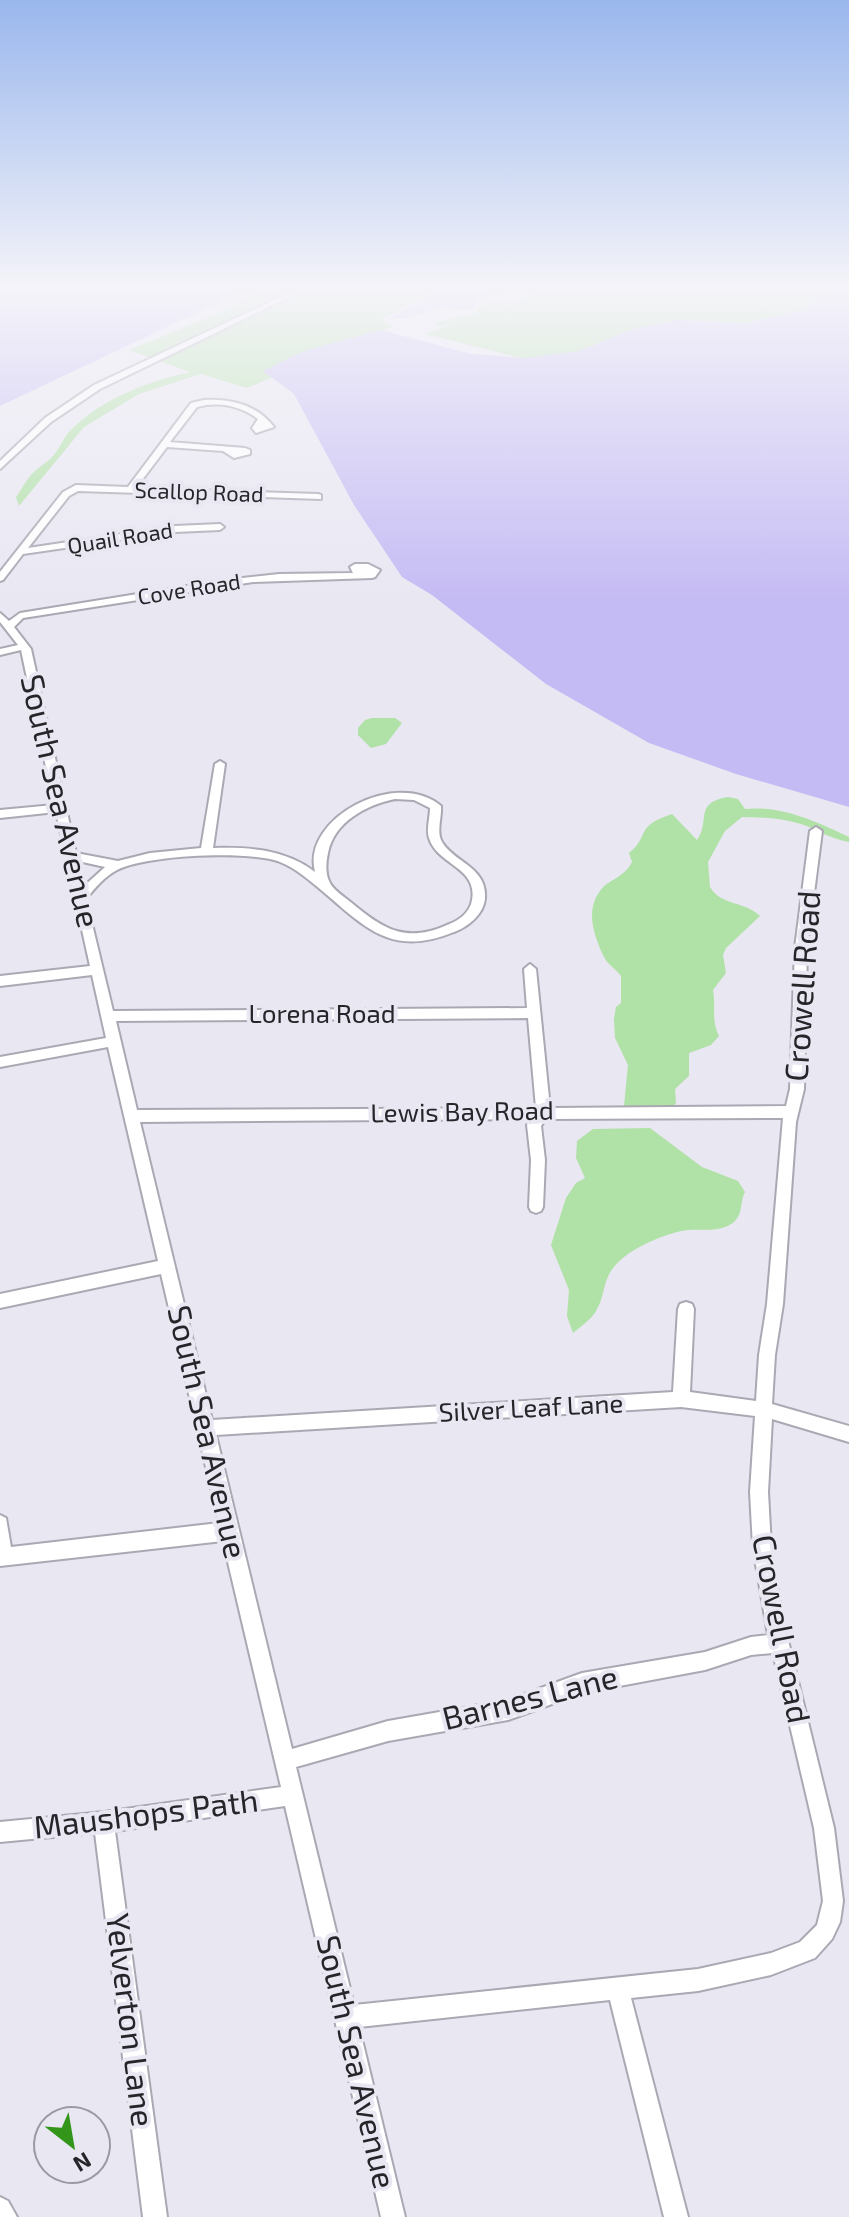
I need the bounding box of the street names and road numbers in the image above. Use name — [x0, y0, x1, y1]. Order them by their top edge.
street label: Scallop Road — [134, 476, 264, 506]
street label: Quail Road — [65, 516, 175, 559]
street label: Cove Road — [136, 567, 242, 609]
street label: South Sea Avenue — [14, 670, 110, 931]
street label: Crowell Road — [775, 889, 827, 1083]
street label: Lorena Road — [248, 997, 396, 1028]
street label: Lewis Bay Road — [370, 1093, 554, 1128]
street label: South Sea Avenue — [161, 1301, 257, 1562]
street label: Silver Leaf Lane — [438, 1386, 624, 1427]
street label: Crowell Road — [746, 1531, 820, 1726]
street label: Barnes Lane — [438, 1656, 621, 1736]
street label: Maushops Path — [31, 1779, 260, 1845]
street label: Yelverton Lane — [100, 1911, 164, 2129]
street label: South Sea Avenue — [310, 1931, 406, 2192]

